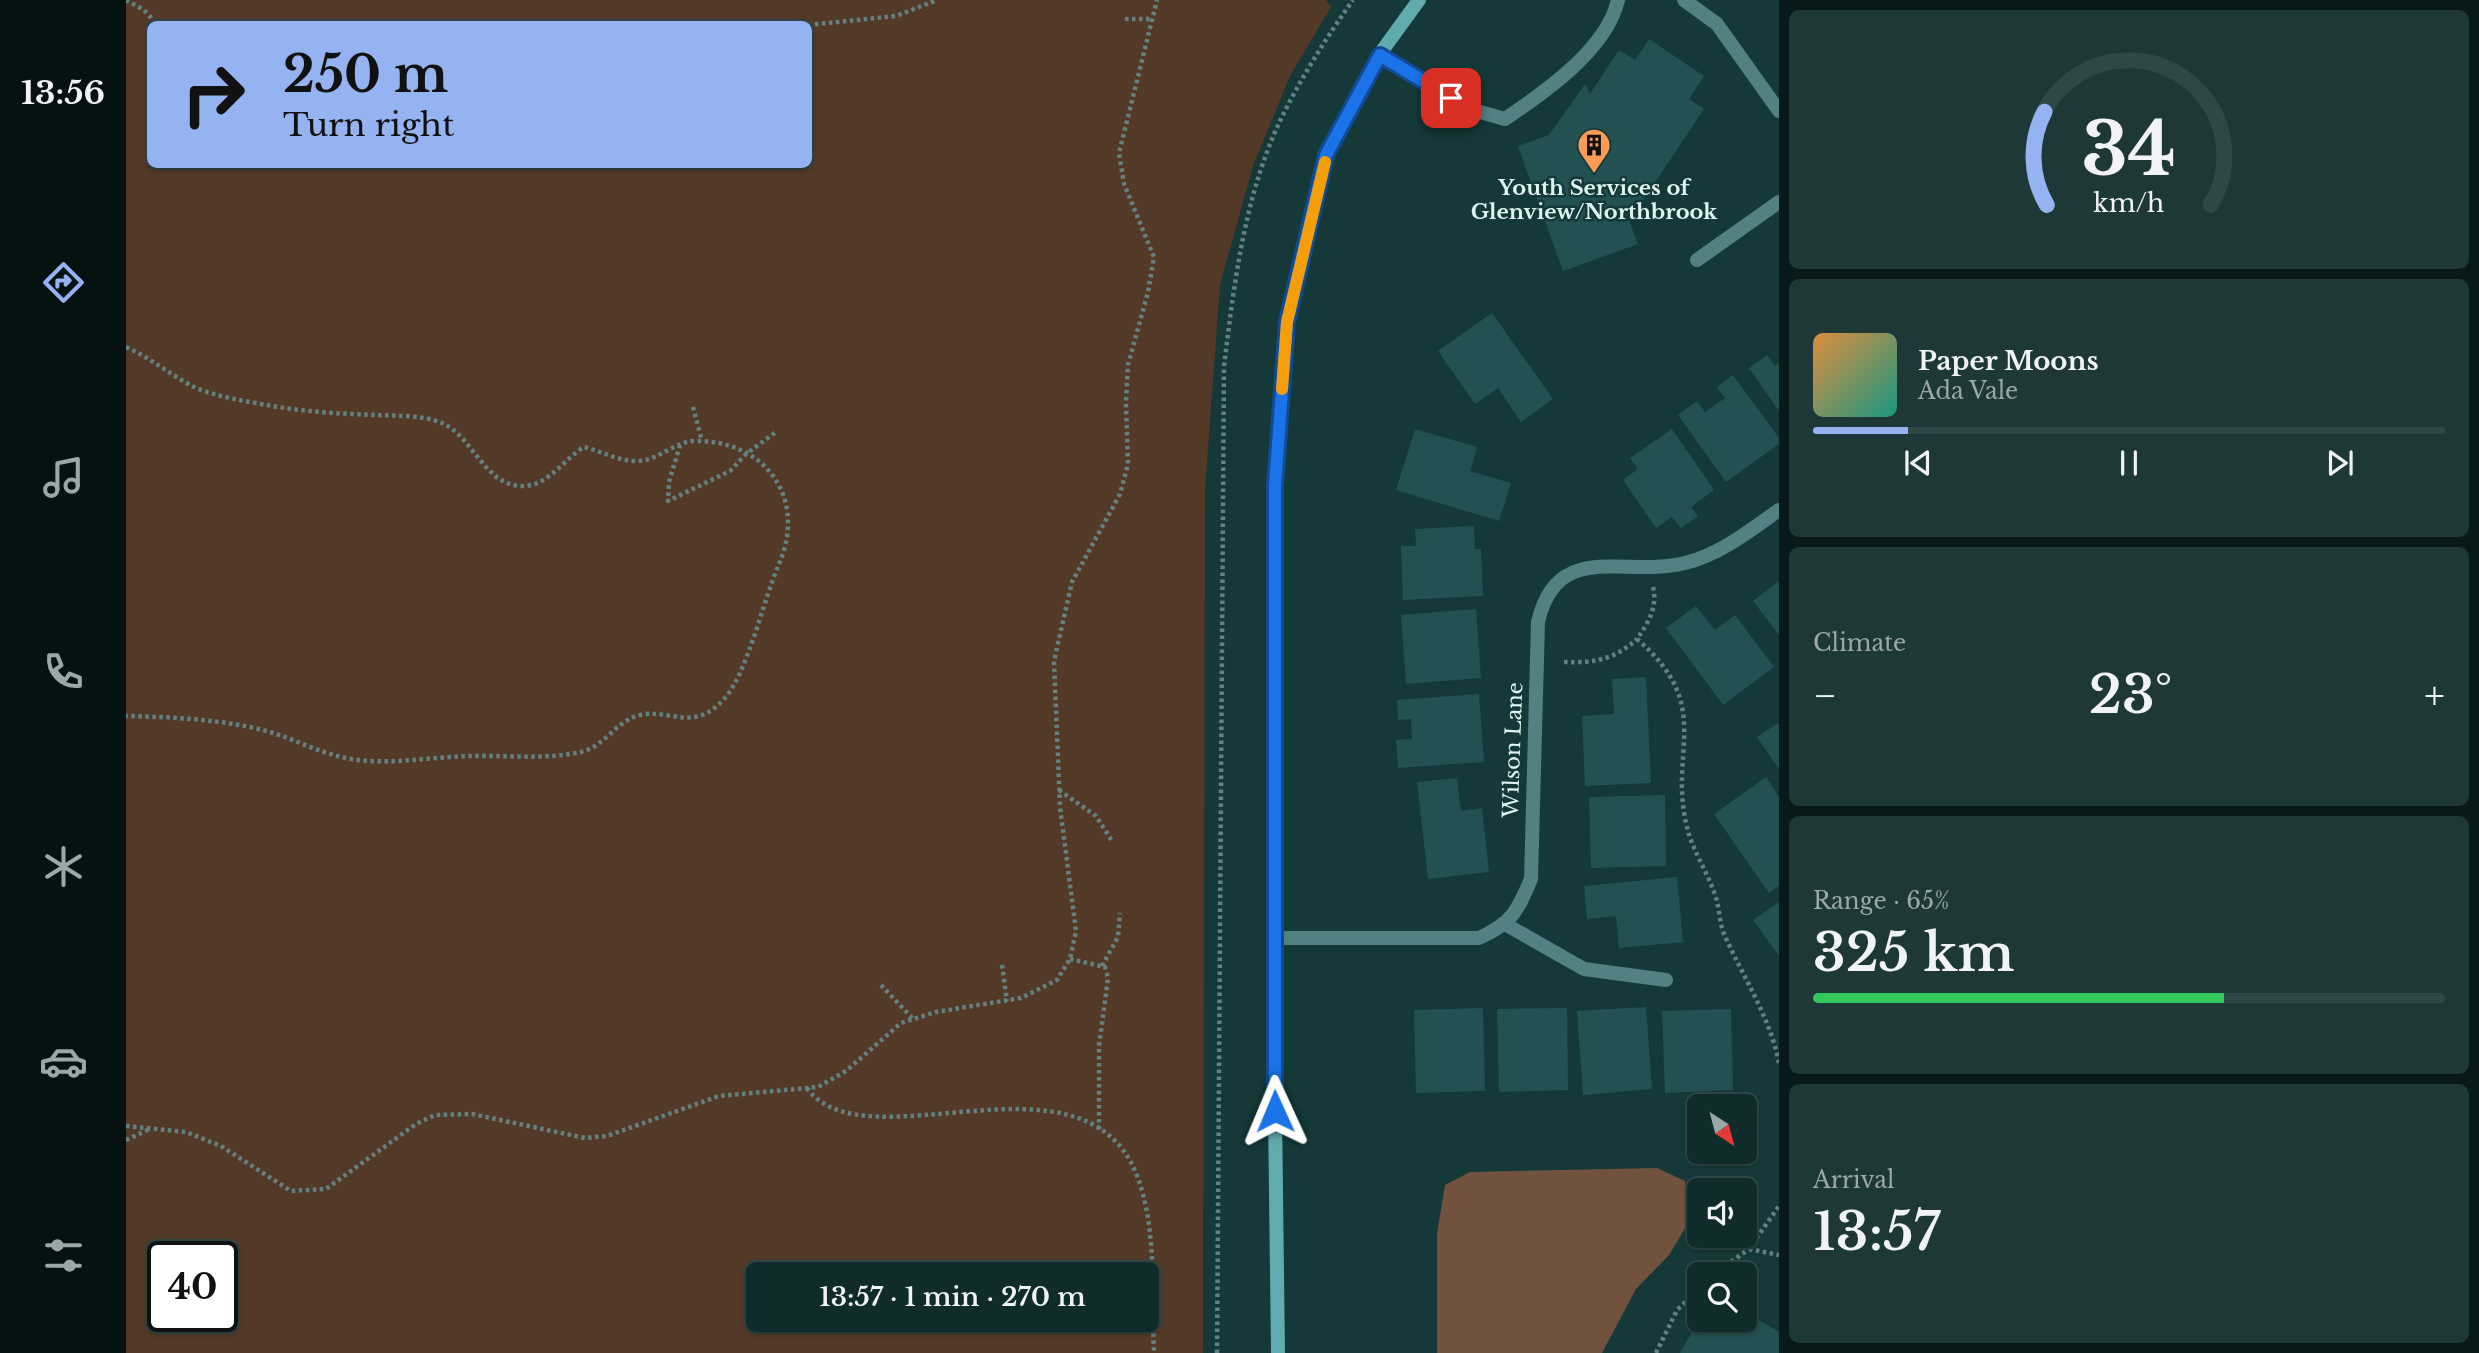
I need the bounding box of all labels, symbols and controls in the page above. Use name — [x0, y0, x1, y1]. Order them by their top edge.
text: 250 m — [283, 44, 448, 105]
icon: right — [168, 49, 259, 140]
pin — [1421, 68, 1481, 128]
text: 13:56 — [21, 73, 105, 113]
icon: arrive — [1432, 79, 1470, 117]
text: Turn right — [283, 105, 454, 145]
text: 34 — [2082, 105, 2176, 196]
building icon: Youth Services of Glenview/Northbrook — [1575, 126, 1613, 175]
place label: Youth Services of Glenview/Northbrook — [1471, 175, 1718, 225]
text: km/h — [2094, 188, 2164, 219]
icon: directions — [39, 258, 88, 307]
text: Paper Moons — [1918, 345, 2099, 377]
text: Ada Vale — [1918, 377, 2018, 405]
icon: previous — [1899, 444, 1937, 482]
icon: pause — [2110, 444, 2148, 482]
icon: next — [2321, 444, 2359, 482]
icon: music — [39, 453, 88, 502]
text: Climate — [1813, 629, 1906, 657]
icon: phone — [39, 647, 88, 696]
text: 23° — [2089, 663, 2172, 727]
text: − — [1813, 672, 1837, 719]
text: + — [2424, 672, 2445, 719]
street label: Wilson Lane — [1498, 682, 1528, 819]
icon: climate — [39, 842, 88, 891]
text: Range · 65% — [1813, 887, 1950, 915]
text: 325 km — [1813, 921, 2014, 985]
icon: car — [39, 1037, 88, 1086]
position arrow — [1238, 1074, 1312, 1148]
north arrow — [1687, 1094, 1757, 1164]
map controls — [1687, 1094, 1757, 1332]
text: Arrival — [1813, 1166, 1894, 1194]
button: sound — [1687, 1178, 1757, 1248]
text: 13:57 — [1813, 1200, 1940, 1264]
icon: filters — [39, 1231, 88, 1280]
speed limit sign: 40 — [147, 1241, 238, 1332]
button: search — [1687, 1262, 1757, 1332]
text: 13:57 · 1 min · 270 m — [819, 1281, 1086, 1313]

